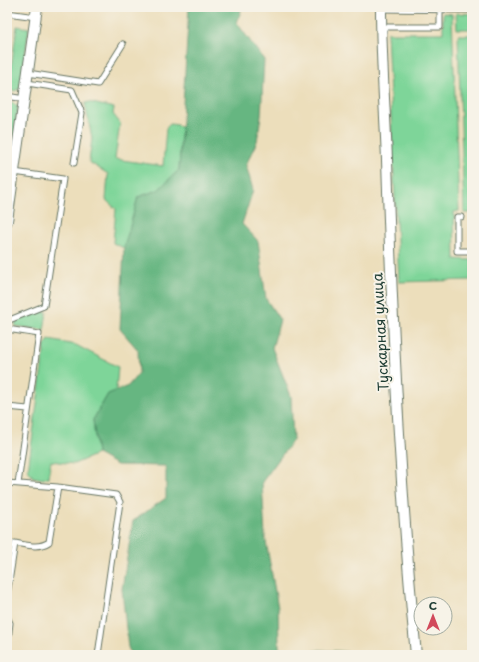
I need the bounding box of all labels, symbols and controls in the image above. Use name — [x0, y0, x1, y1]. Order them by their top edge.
street label: Тускарная улица — [366, 272, 394, 392]
north arrow — [413, 596, 453, 636]
text: С — [429, 597, 437, 614]

